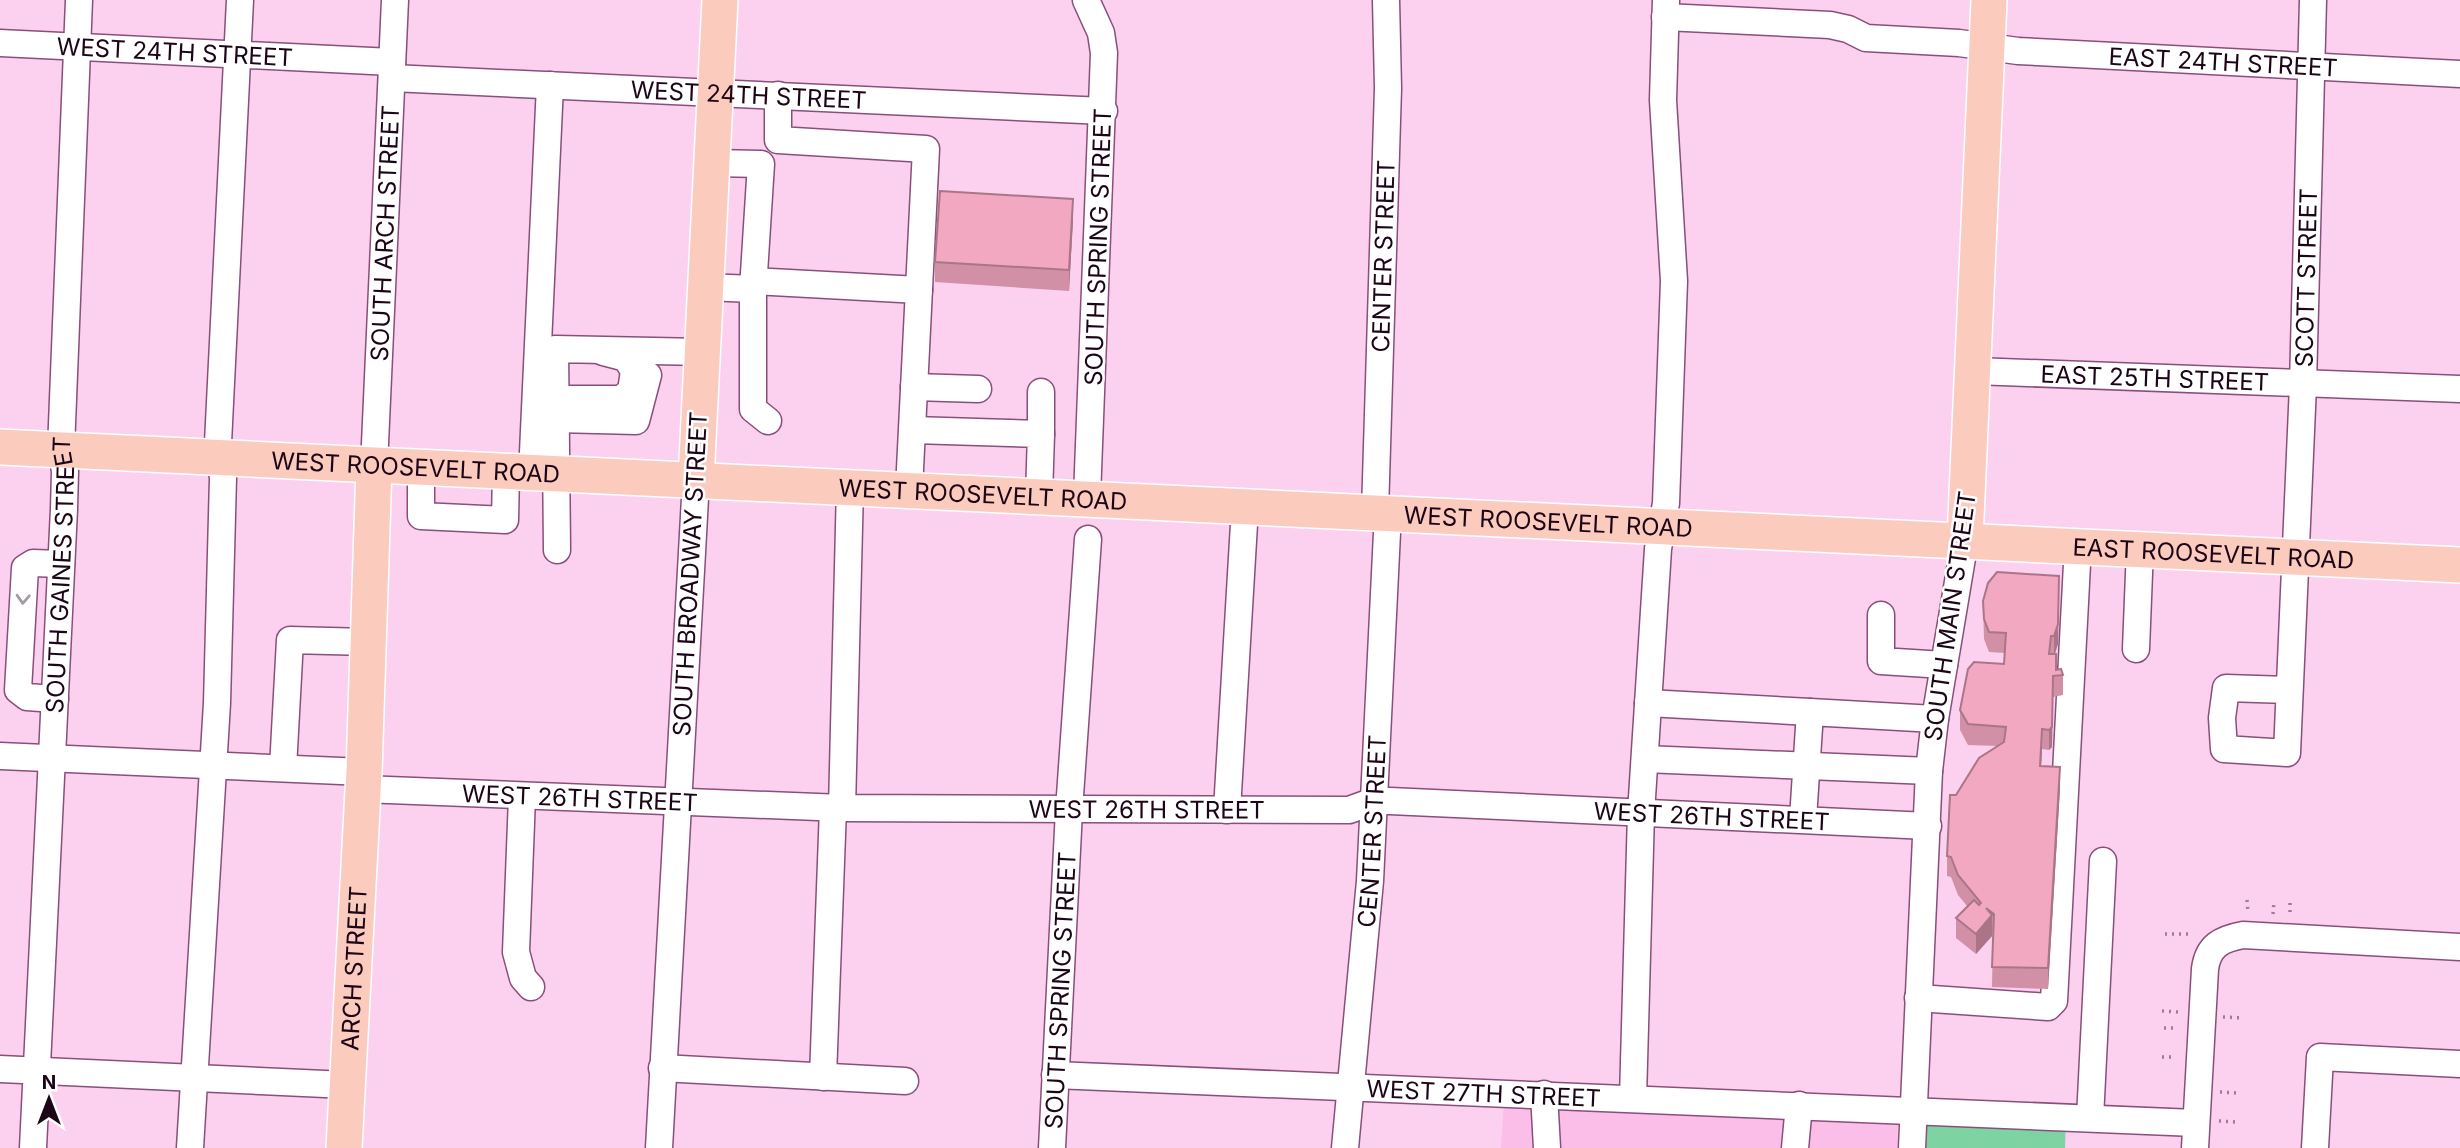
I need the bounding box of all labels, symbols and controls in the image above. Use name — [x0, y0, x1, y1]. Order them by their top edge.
street label: WEST 24TH STREET — [56, 31, 294, 72]
street label: EAST 24TH STREET — [2108, 41, 2339, 82]
street label: WEST 24TH STREET — [630, 75, 867, 114]
street label: SOUTH ARCH STREET — [364, 104, 405, 362]
street label: SOUTH SPRING STREET — [1079, 108, 1117, 386]
street label: CENTER STREET — [1365, 159, 1400, 353]
street label: SCOTT STREET — [2289, 188, 2323, 368]
street label: EAST 25TH STREET — [2040, 359, 2270, 396]
street label: SOUTH BROADWAY STREET — [667, 411, 713, 737]
street label: SOUTH GAINES STREET — [40, 436, 80, 714]
street label: WEST ROOSEVELT ROAD — [270, 446, 561, 488]
street label: WEST ROOSEVELT ROAD — [838, 473, 1128, 516]
street label: SOUTH MAIN STREET — [1918, 489, 1982, 743]
street label: WEST ROOSEVELT ROAD — [1403, 500, 1693, 543]
street label: EAST ROOSEVELT ROAD — [2072, 532, 2355, 574]
one-way arrow — [16, 593, 31, 604]
street label: CENTER STREET — [1351, 734, 1392, 929]
street label: WEST 26TH STREET — [461, 778, 698, 817]
street label: WEST 26TH STREET — [1029, 794, 1265, 824]
street label: WEST 26TH STREET — [1593, 796, 1830, 836]
street label: SOUTH SPRING STREET — [1038, 851, 1081, 1130]
street label: ARCH STREET — [335, 885, 372, 1051]
north arrow — [14, 1064, 84, 1134]
text: N — [42, 1071, 56, 1094]
street label: WEST 27TH STREET — [1366, 1074, 1602, 1112]

